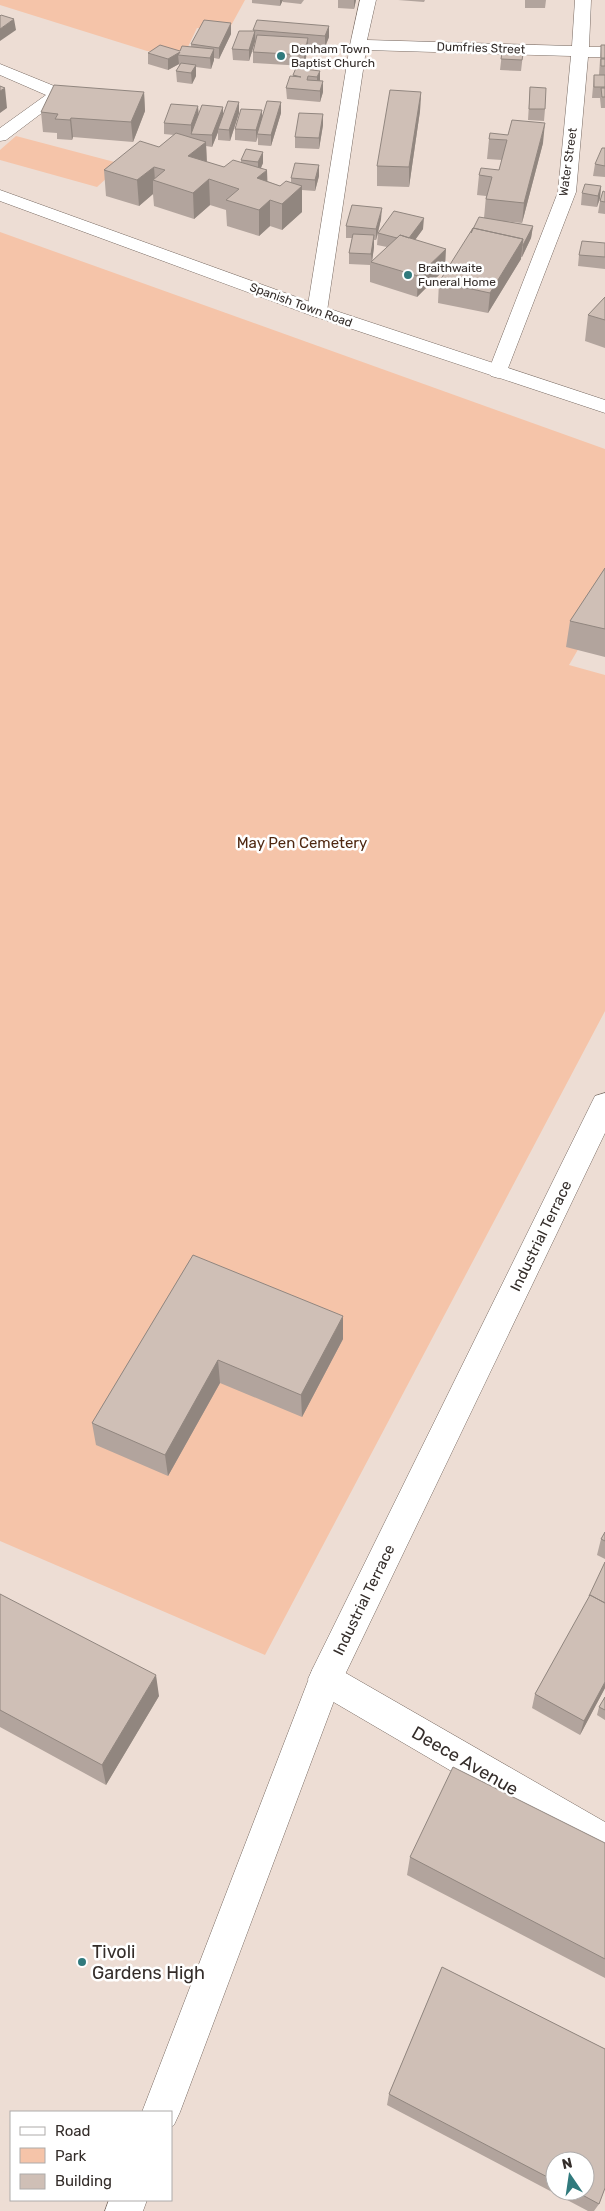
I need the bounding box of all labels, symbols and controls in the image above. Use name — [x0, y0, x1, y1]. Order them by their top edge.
street label: Dumfries Street — [436, 39, 526, 57]
place label: Denham Town Baptist Church — [291, 42, 375, 70]
marker: Denham Town Baptist Church — [275, 50, 287, 62]
street label: Water Street — [556, 126, 580, 197]
place label: Braithwaite Funeral Home — [418, 261, 496, 289]
marker: Braithwaite Funeral Home — [402, 269, 414, 281]
street label: Spanish Town Road — [248, 280, 354, 330]
park label: May Pen Cemetery — [237, 834, 367, 852]
street label: Industrial Terrace — [506, 1178, 576, 1294]
street label: Industrial Terrace — [329, 1542, 399, 1658]
street label: Deece Avenue — [408, 1722, 522, 1800]
place label: Tivoli Gardens High — [92, 1941, 205, 1984]
marker: Tivoli Gardens High — [76, 1956, 88, 1968]
legend — [10, 2111, 172, 2201]
text: Road — [55, 2122, 91, 2140]
text: Park — [55, 2147, 86, 2165]
north arrow — [545, 2151, 595, 2201]
text: N — [560, 2154, 574, 2173]
text: Building — [55, 2172, 112, 2190]

